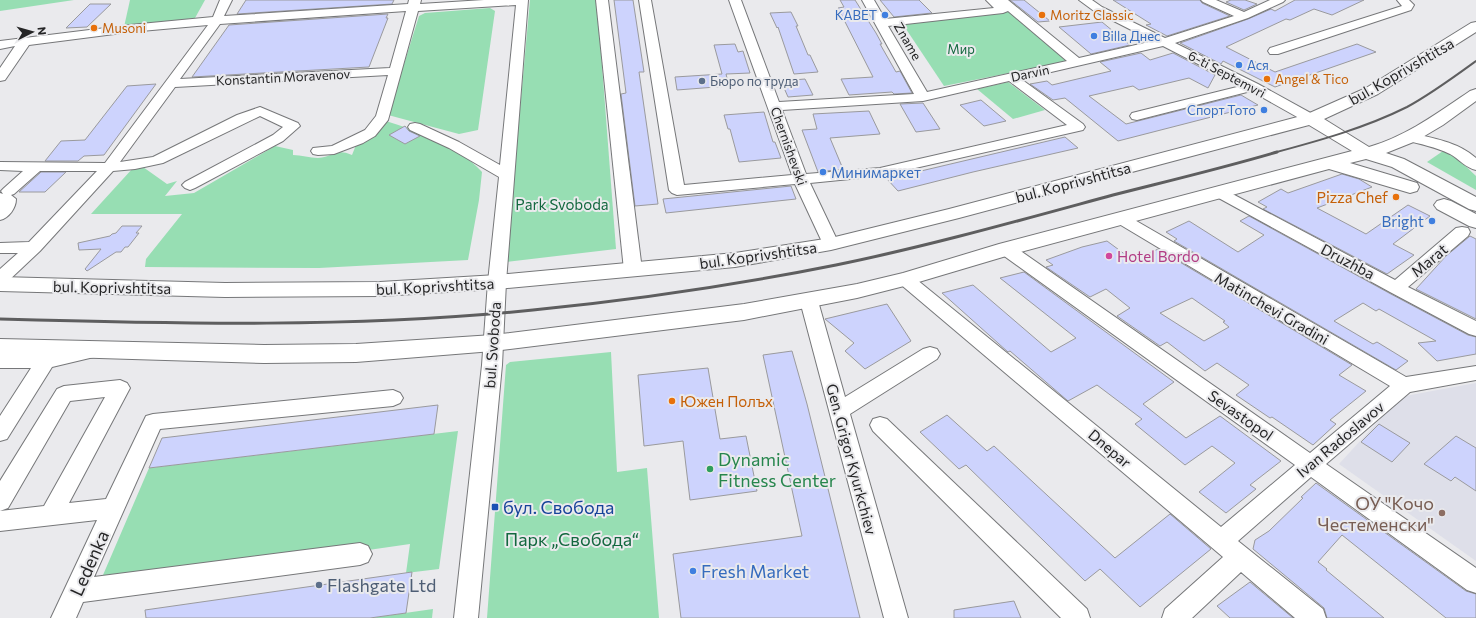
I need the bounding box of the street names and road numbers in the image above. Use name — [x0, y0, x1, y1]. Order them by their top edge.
street label: Zname — [891, 19, 925, 63]
street label: bul. Koprivshtitsa — [1345, 34, 1457, 108]
street label: 6-ti Septemvri — [1186, 47, 1268, 101]
street label: Darvin — [1009, 61, 1051, 85]
street label: Konstantin Moravenov — [215, 65, 351, 89]
street label: Chernishevski — [767, 105, 811, 187]
street label: bul. Koprivshtitsa — [1013, 158, 1133, 206]
street label: bul. Koprivshtitsa — [698, 238, 818, 272]
street label: Druzhba — [1318, 239, 1378, 283]
street label: Marat — [1407, 240, 1451, 280]
street label: Matinchevi Gradini — [1212, 268, 1332, 348]
street label: bul. Koprivshtitsa — [375, 274, 495, 298]
street label: bul. Koprivshtitsa — [53, 277, 171, 297]
street label: bul. Svoboda — [480, 301, 504, 389]
street label: Gen. Grigor Kyurkchiev — [823, 382, 881, 537]
street label: Sevastopol — [1205, 386, 1277, 444]
street label: Ivan Radoslavov — [1293, 397, 1388, 481]
street label: Dnepar — [1085, 425, 1135, 471]
street label: Ledenka — [65, 527, 113, 599]

